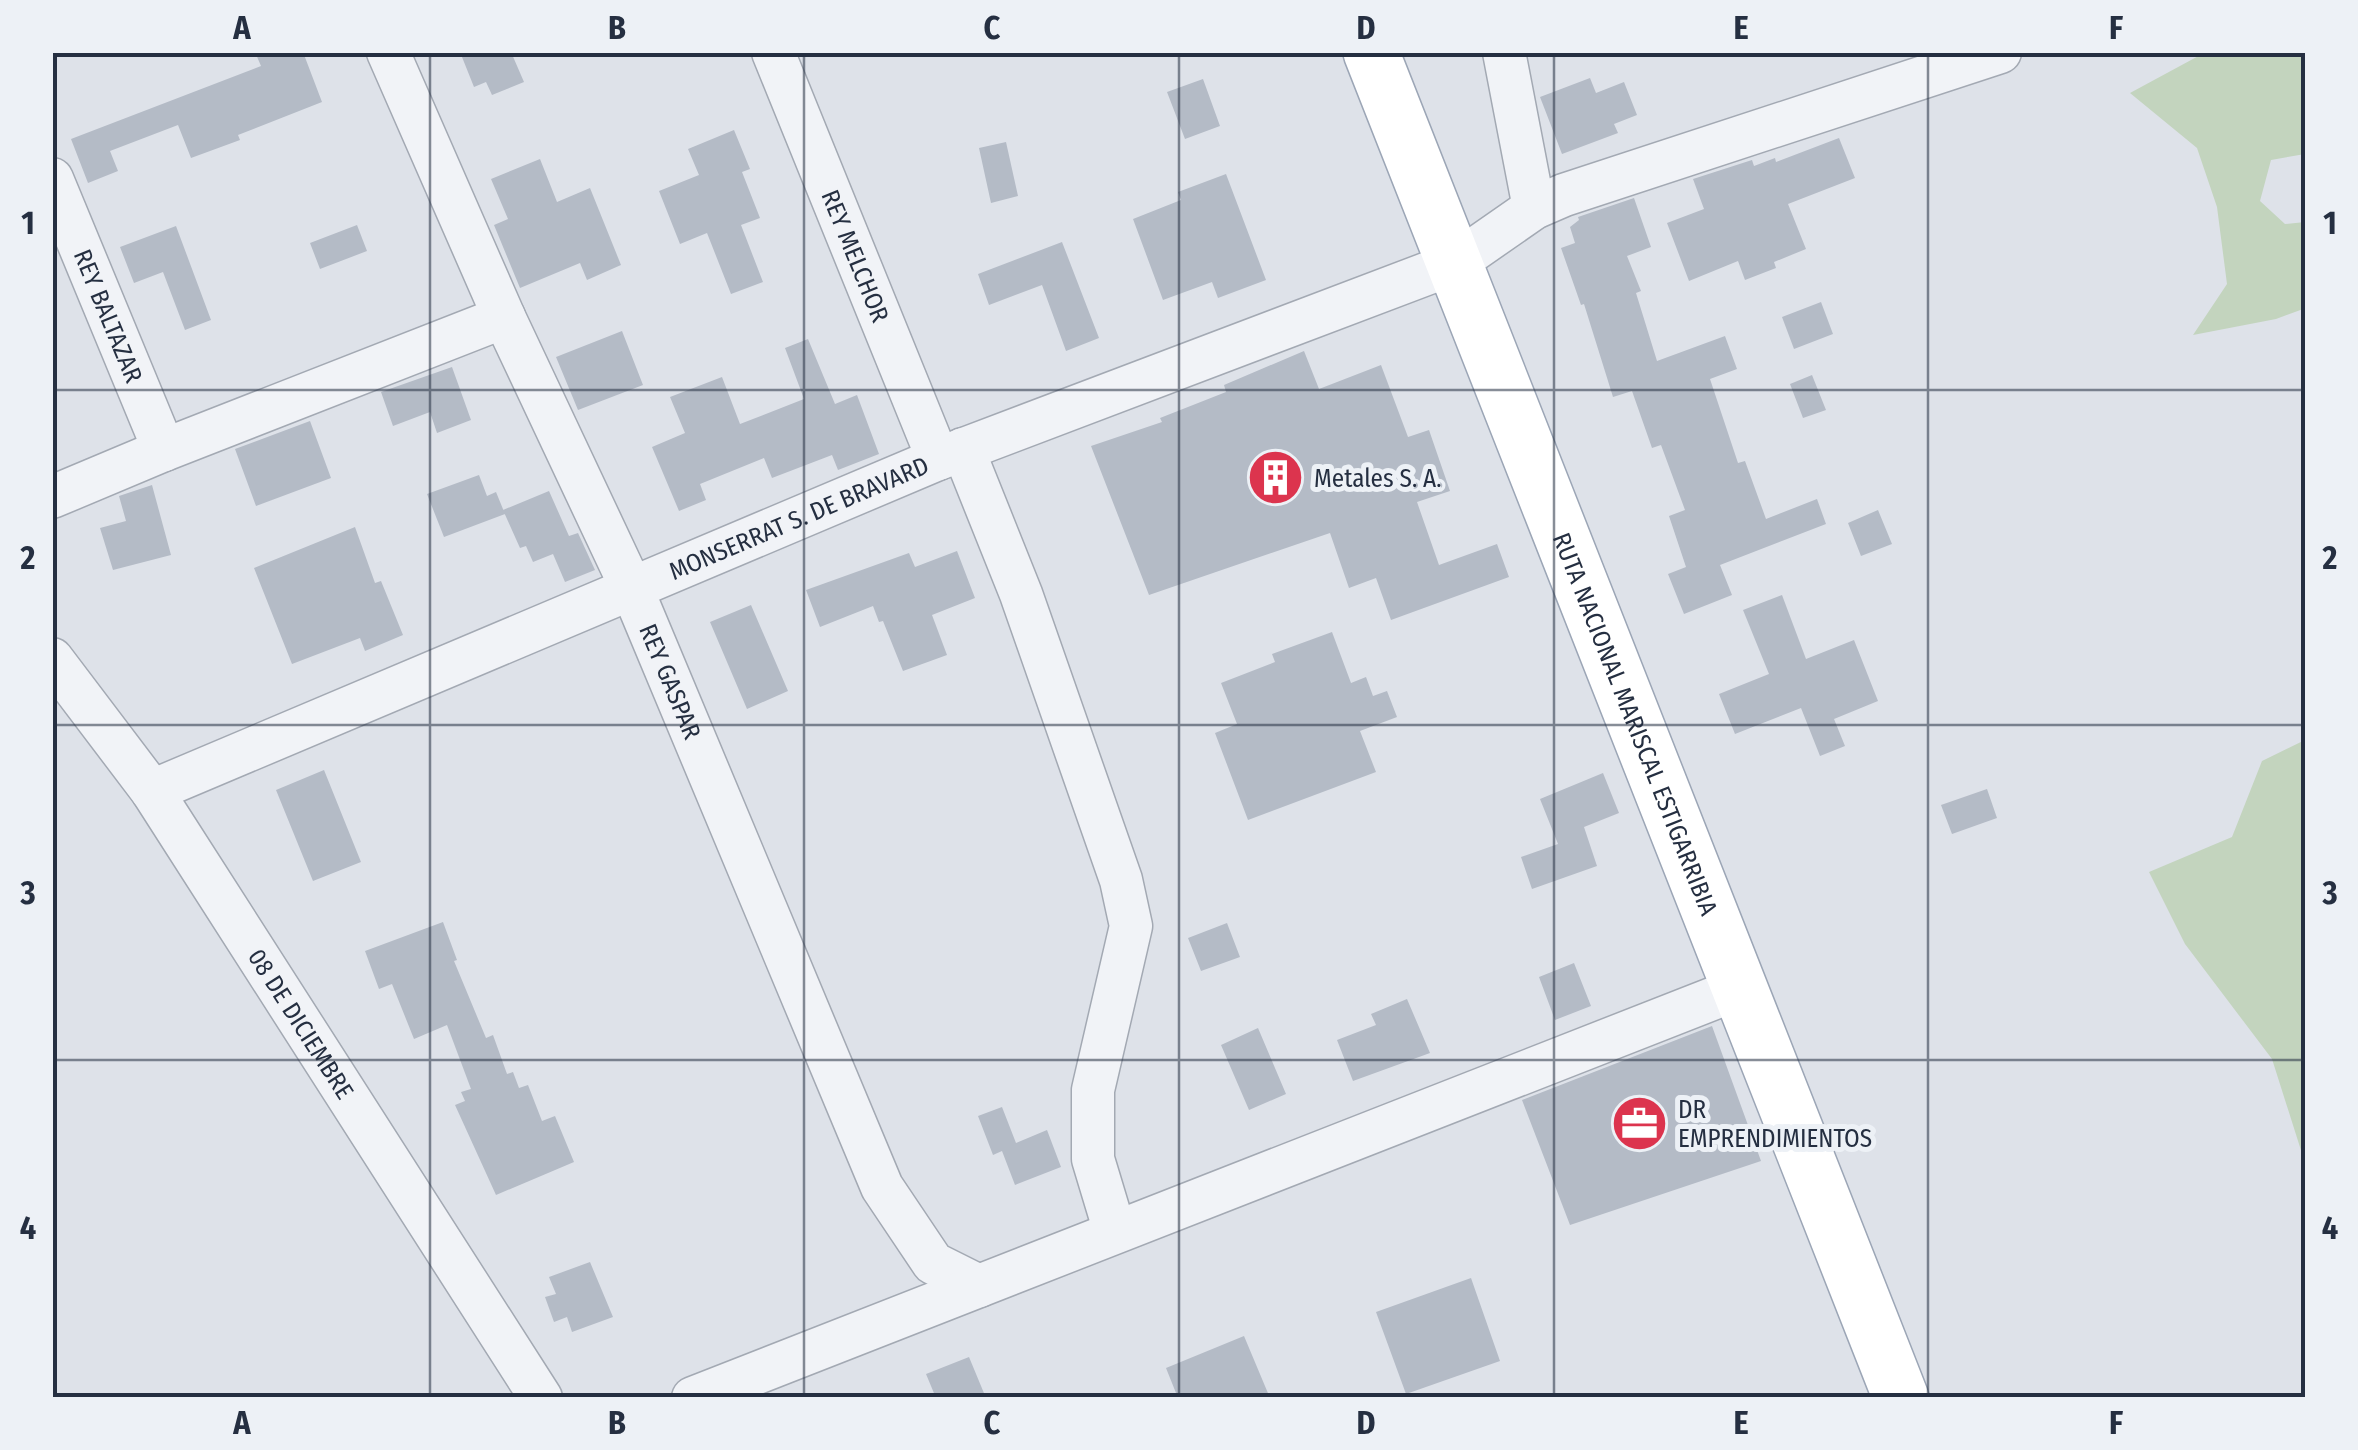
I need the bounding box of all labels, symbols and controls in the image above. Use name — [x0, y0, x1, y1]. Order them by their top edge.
text: A — [232, 9, 251, 47]
text: B — [608, 9, 626, 47]
text: C — [984, 9, 1001, 47]
text: D — [1356, 9, 1376, 47]
text: E — [1733, 9, 1749, 47]
text: F — [2109, 9, 2123, 47]
street label: REY MELCHOR — [814, 186, 895, 327]
text: 1 — [21, 204, 35, 242]
text: 1 — [2323, 204, 2337, 242]
street label: REY BALTAZAR — [67, 245, 149, 388]
building icon: Metales S. A. — [1245, 448, 1305, 508]
street label: MONSERRAT S. DE BRAVARD — [665, 451, 933, 587]
place label: Metales S. A. — [1314, 464, 1442, 494]
street label: RUTA NACIONAL MARISCAL ESTIGARRIBIA — [1546, 529, 1723, 920]
text: 2 — [20, 539, 36, 577]
text: 2 — [2322, 539, 2338, 577]
street label: REY GASPAR — [632, 620, 707, 744]
text: 3 — [19, 874, 36, 912]
text: 3 — [2321, 874, 2338, 912]
street label: 08 DE DICIEMBRE — [241, 944, 359, 1105]
office icon: DR EMPRENDIMIENTOS — [1609, 1093, 1669, 1153]
place label: DR EMPRENDIMIENTOS — [1678, 1095, 1872, 1154]
text: 4 — [20, 1209, 36, 1247]
text: 4 — [2322, 1209, 2338, 1247]
text: A — [232, 1404, 251, 1442]
text: B — [608, 1404, 626, 1442]
text: C — [984, 1404, 1001, 1442]
text: D — [1356, 1404, 1376, 1442]
text: E — [1733, 1404, 1749, 1442]
text: F — [2109, 1404, 2123, 1442]

